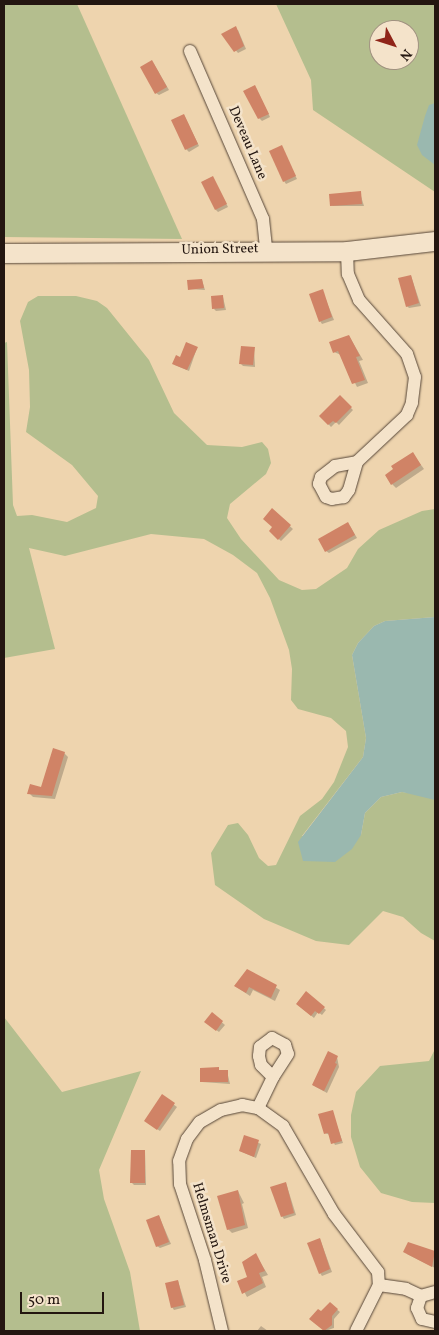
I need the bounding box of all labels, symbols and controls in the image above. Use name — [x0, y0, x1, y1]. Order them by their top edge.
north arrow — [369, 20, 419, 70]
text: N — [395, 44, 416, 64]
street label: Deveau Lane — [224, 104, 270, 182]
street label: Union Street — [181, 241, 259, 259]
street label: Helmsman Drive — [188, 1181, 234, 1285]
scale bar — [22, 1282, 106, 1314]
text: 50 m — [28, 1290, 60, 1311]

